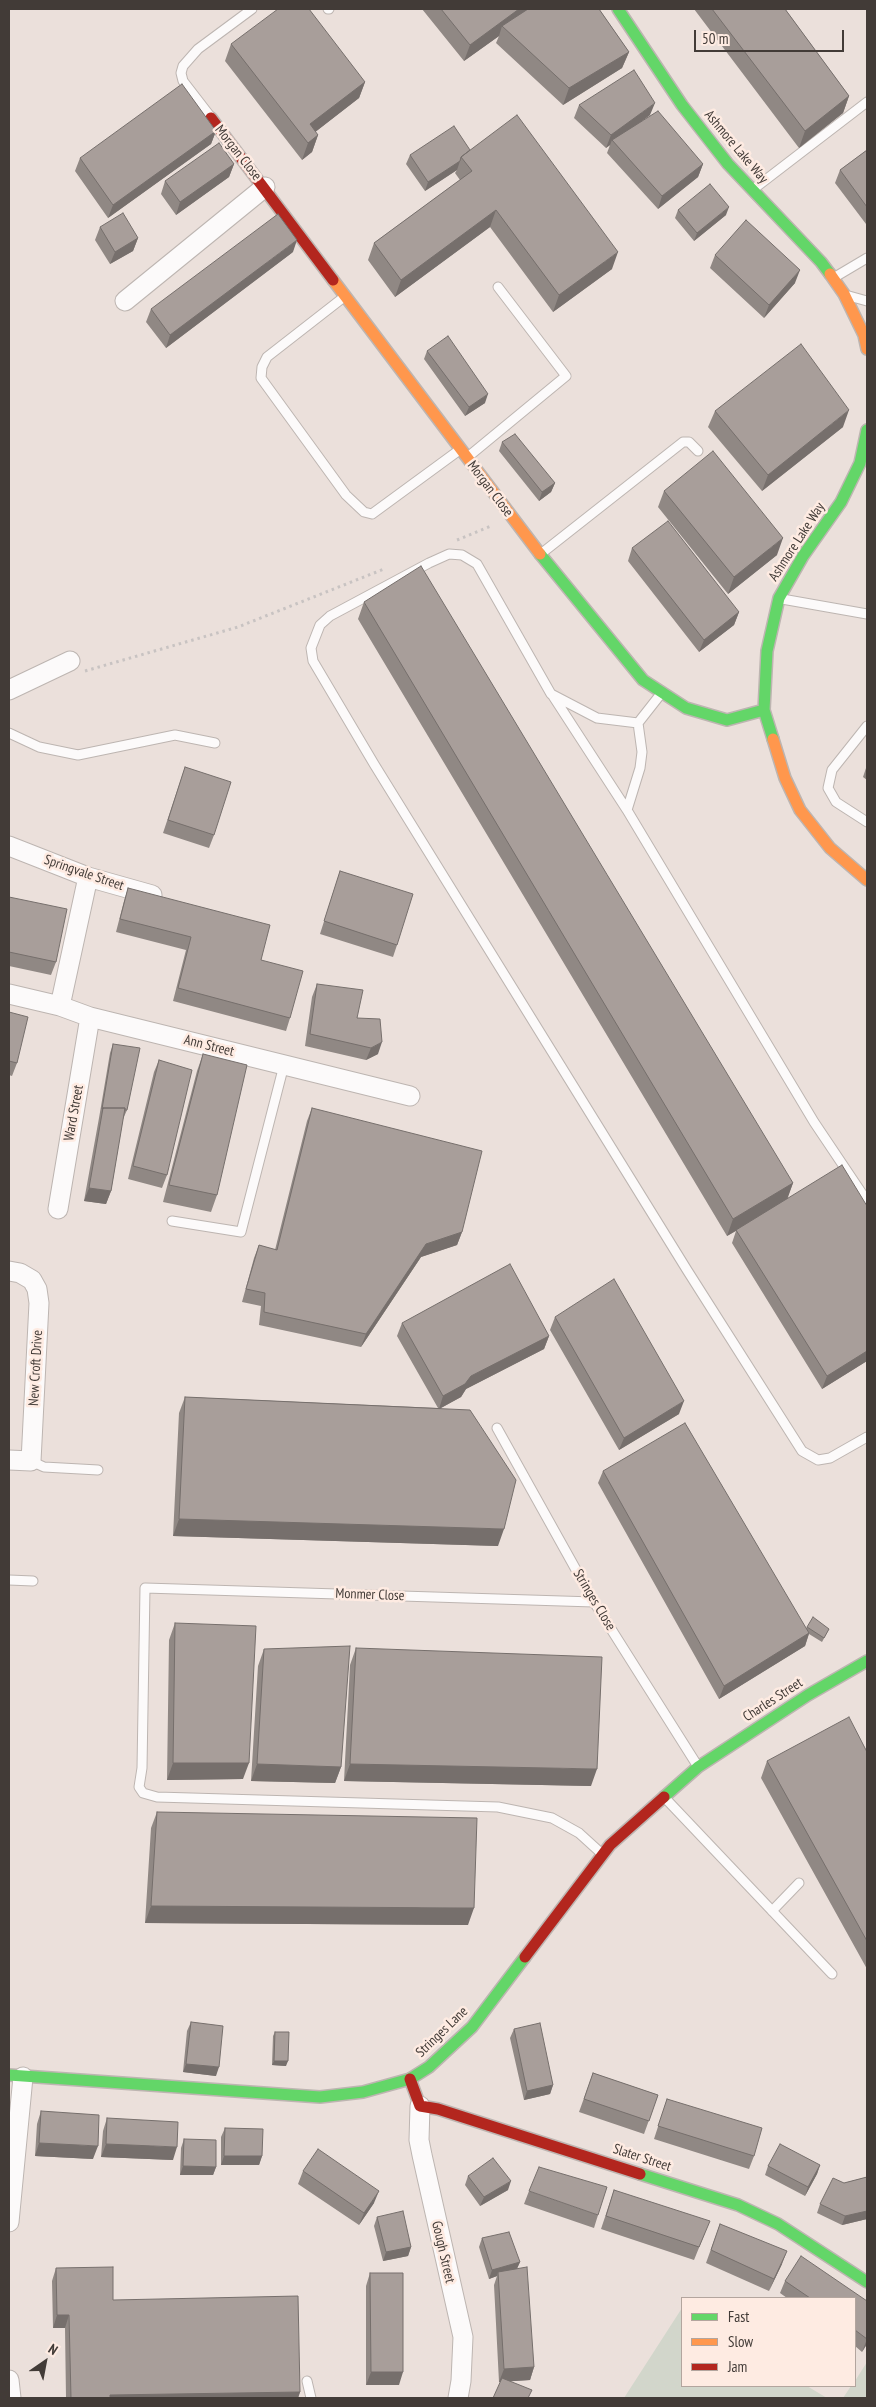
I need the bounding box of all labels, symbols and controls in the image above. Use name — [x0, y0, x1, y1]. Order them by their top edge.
scale bar — [696, 20, 846, 52]
text: 50 m — [702, 29, 728, 48]
street label: Ashmore Lake Way — [701, 107, 771, 187]
street label: Morgan Close — [211, 122, 265, 184]
street label: Morgan Close — [463, 458, 517, 520]
street label: Ashmore Lake Way — [765, 500, 829, 584]
street label: Springvale Street — [42, 852, 126, 894]
street label: Ann Street — [182, 1032, 236, 1060]
street label: Ward Street — [61, 1084, 87, 1142]
street label: New Croft Drive — [26, 1330, 46, 1406]
street label: Stringes Close — [569, 1566, 619, 1634]
street label: Monmer Close — [335, 1585, 405, 1605]
street label: Charles Street — [740, 1675, 806, 1725]
street label: Stringes Lane — [413, 2003, 471, 2061]
street label: Slater Street — [611, 2141, 673, 2175]
street label: Gough Street — [428, 2219, 458, 2285]
legend — [681, 2297, 856, 2387]
text: Fast — [728, 2307, 749, 2326]
text: Slow — [728, 2332, 753, 2351]
north arrow — [20, 2337, 70, 2387]
text: N — [45, 2340, 61, 2359]
text: Jam — [728, 2357, 747, 2376]

